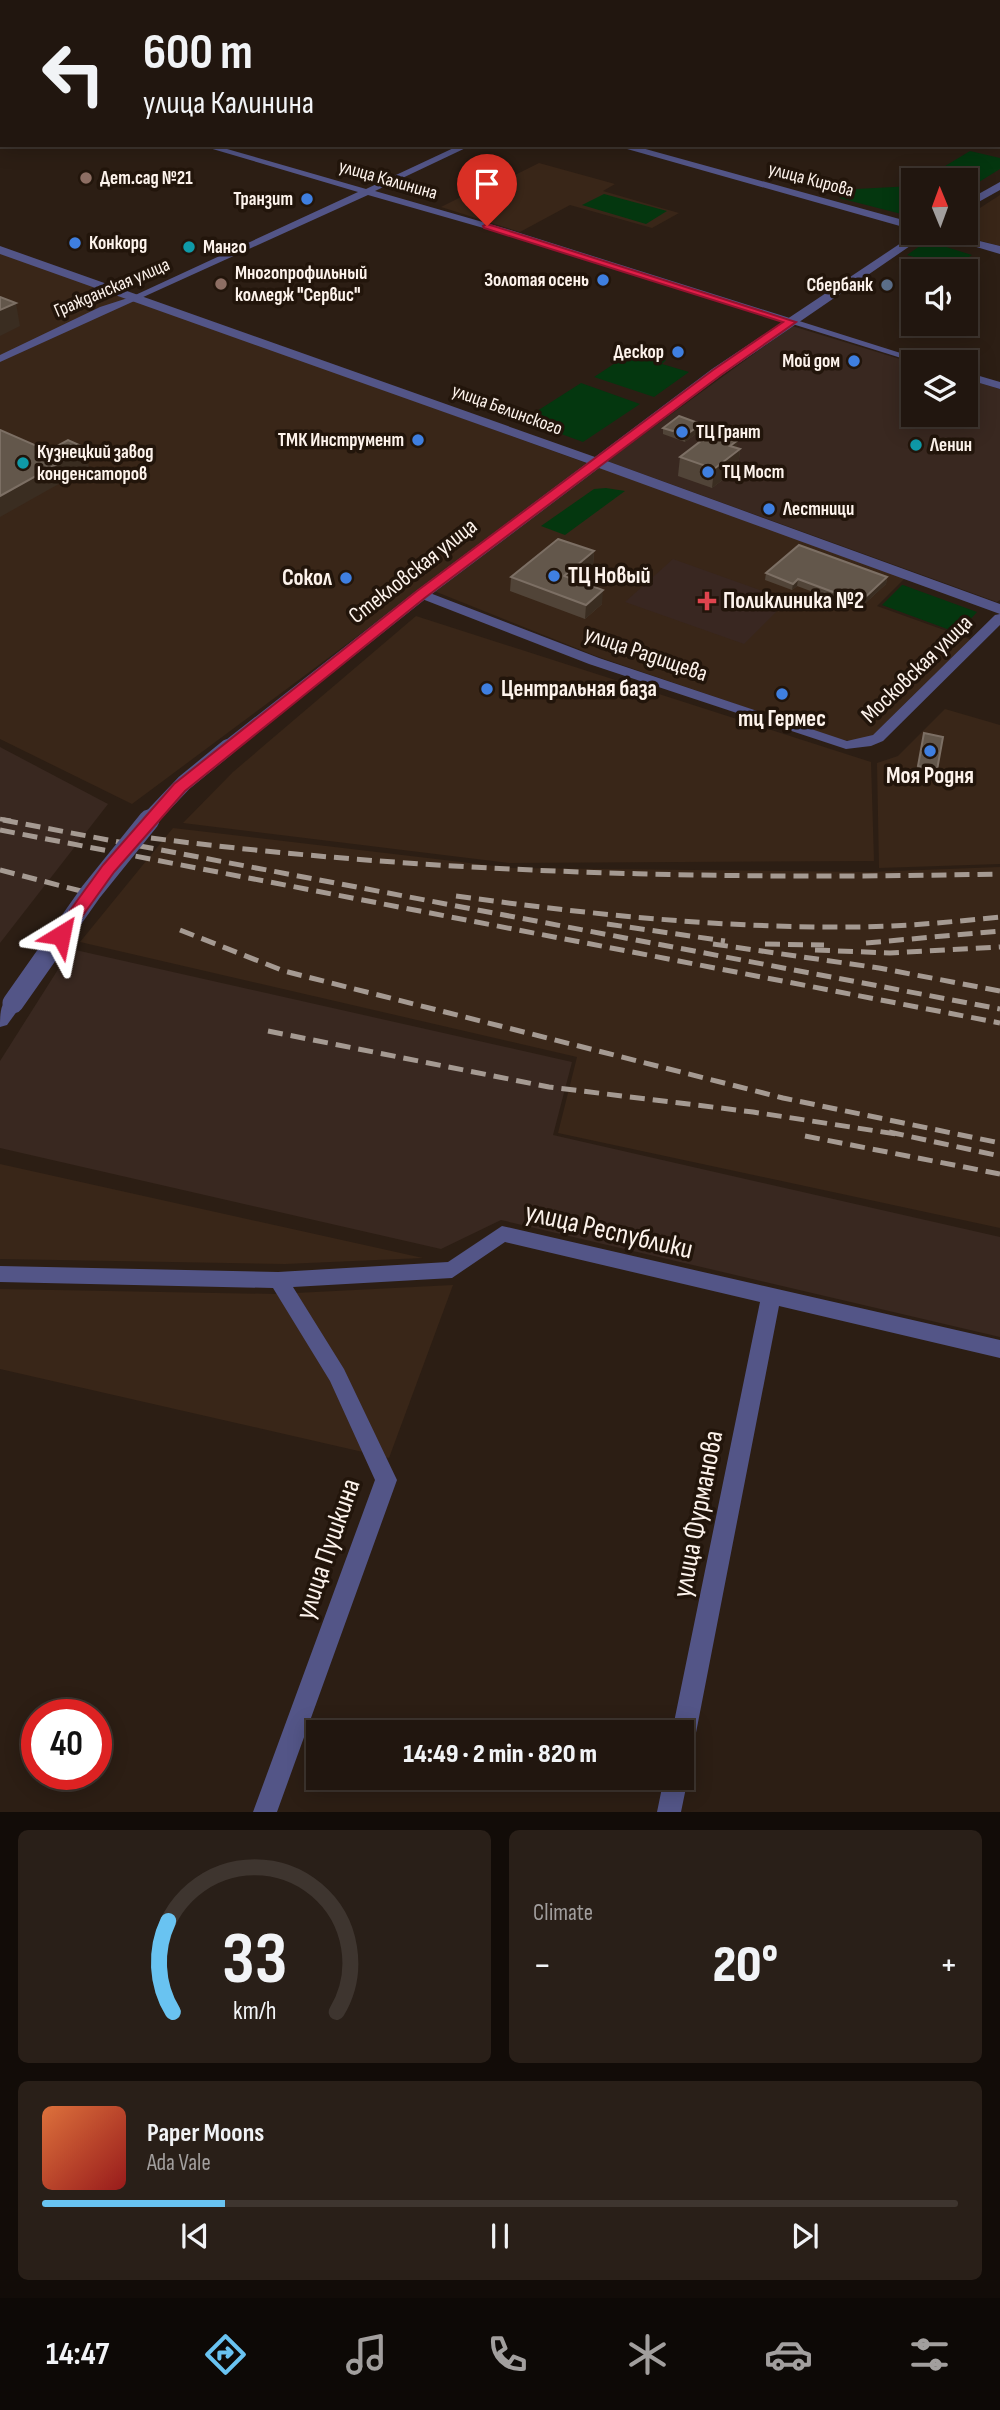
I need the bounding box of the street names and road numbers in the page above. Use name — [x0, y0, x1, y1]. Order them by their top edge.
street label: улица Калинина — [336, 155, 440, 205]
street label: улица Кирова — [766, 158, 856, 202]
street label: Гражданская улица — [51, 253, 173, 323]
street label: улица Белинского — [449, 379, 565, 441]
street label: Стекловская улица — [343, 512, 483, 630]
street label: Московская улица — [855, 609, 979, 729]
street label: улица Радищева — [581, 620, 711, 688]
street label: улица Республики — [522, 1196, 696, 1266]
street label: улица Фурманова — [666, 1428, 730, 1600]
street label: улица Пушкина — [289, 1474, 367, 1624]

